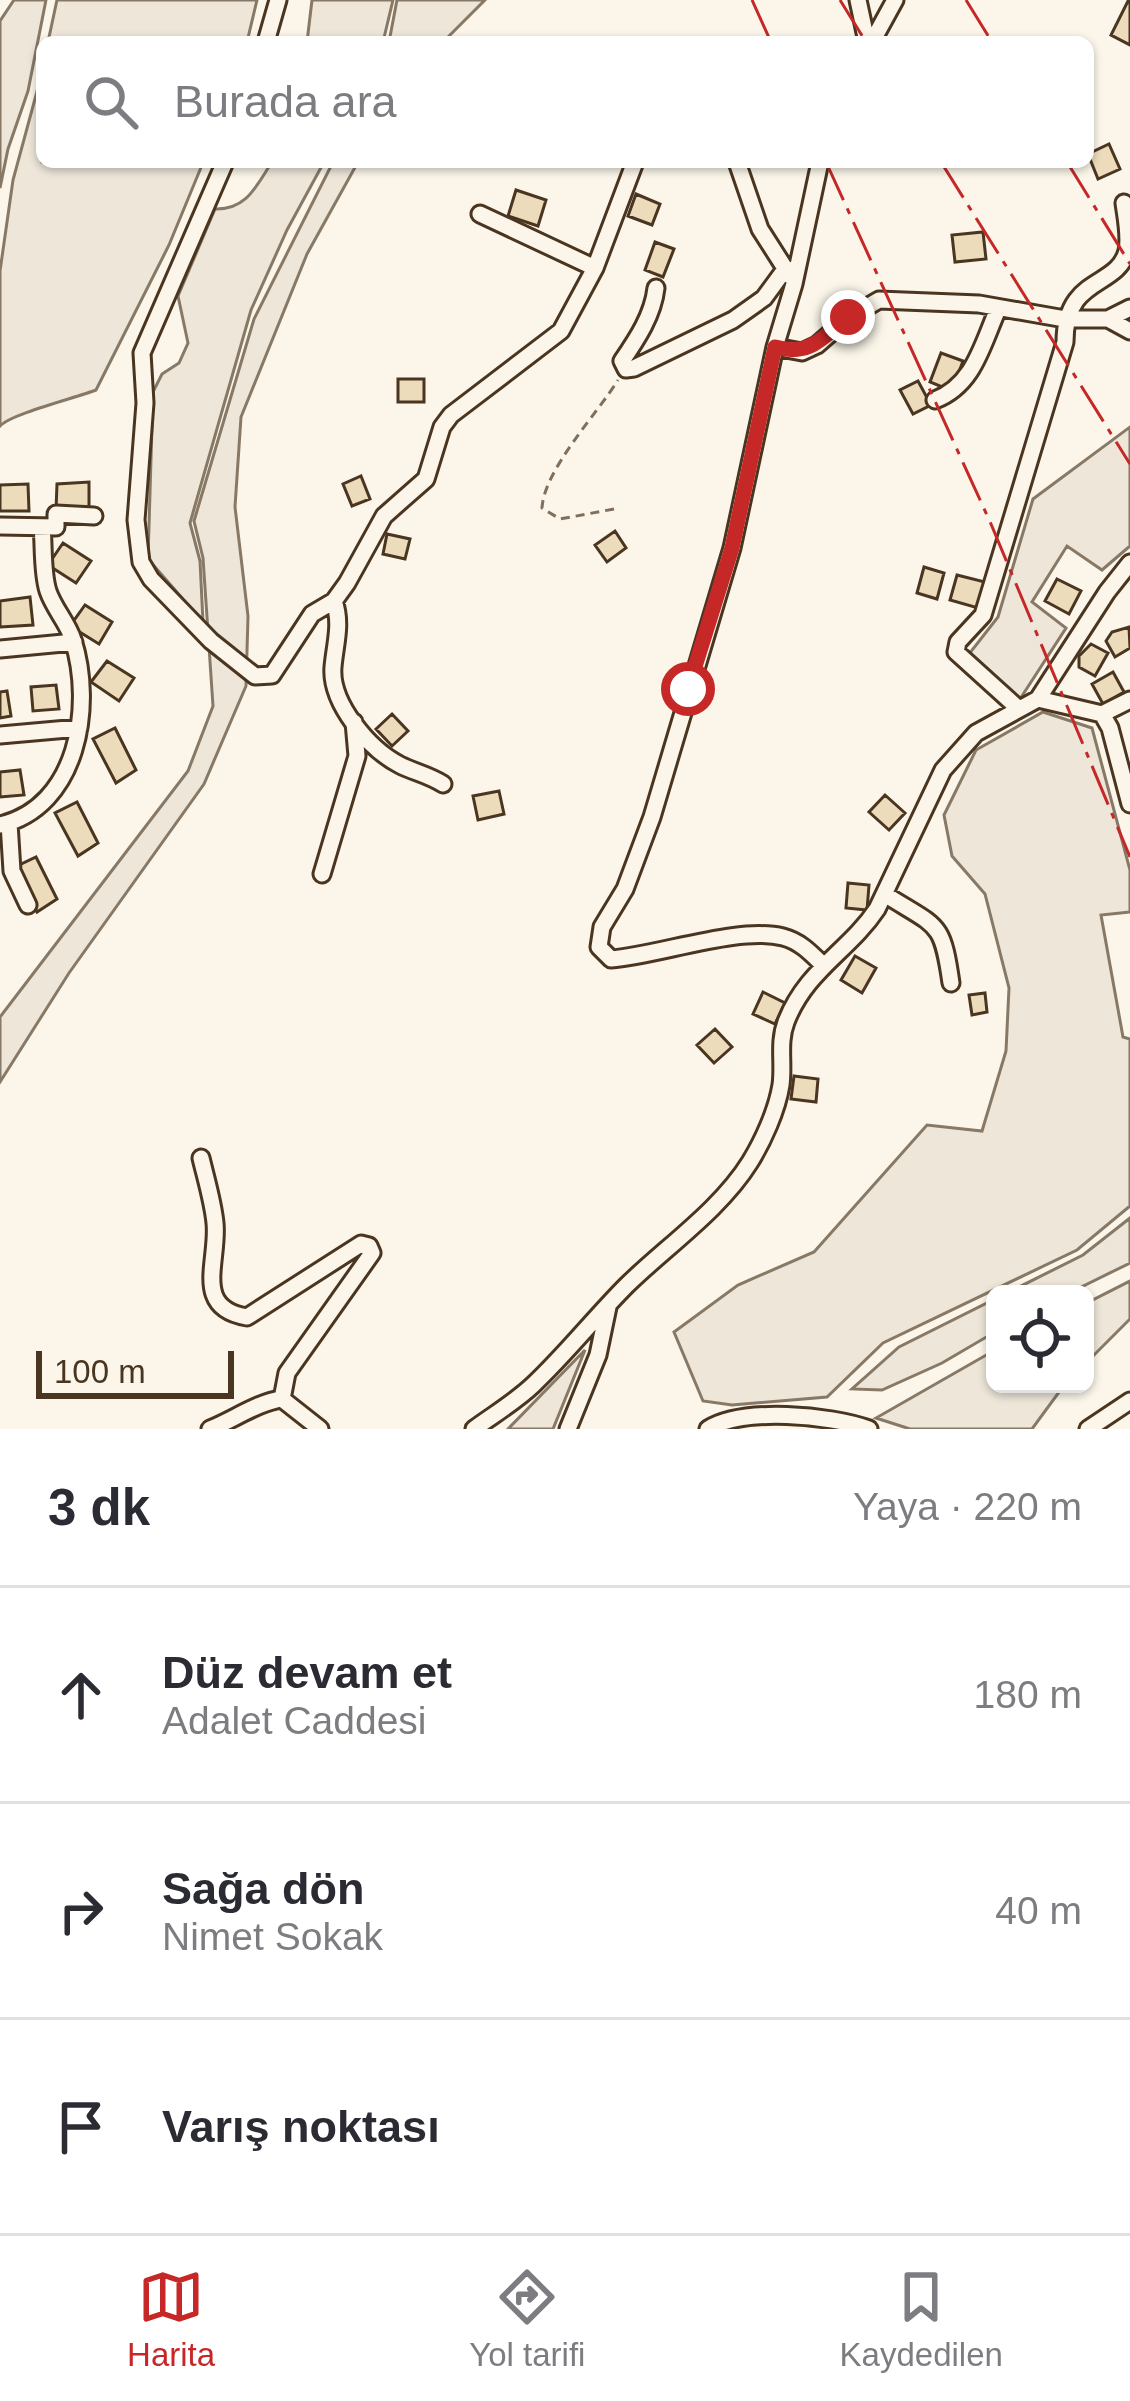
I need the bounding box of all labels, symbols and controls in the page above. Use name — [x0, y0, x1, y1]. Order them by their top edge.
search box — [36, 36, 1094, 168]
icon: search — [78, 69, 144, 135]
text: Burada ara — [174, 76, 397, 127]
route end — [821, 290, 875, 344]
route start — [661, 662, 715, 716]
map controls — [986, 1285, 1094, 1393]
button: locate — [986, 1285, 1094, 1393]
scale bar — [36, 1345, 234, 1398]
text: 100 m — [54, 1353, 146, 1390]
text: 3 dk — [48, 1479, 150, 1536]
text: Yaya · 220 m — [853, 1485, 1082, 1528]
text: Düz devam et — [162, 1647, 452, 1698]
icon: ahead — [48, 1662, 114, 1728]
text: 180 m — [974, 1673, 1082, 1716]
text: Adalet Caddesi — [162, 1699, 427, 1742]
text: Sağa dön — [162, 1863, 365, 1914]
icon: right — [48, 1878, 114, 1944]
text: 40 m — [995, 1889, 1082, 1932]
text: Nimet Sokak — [162, 1915, 383, 1958]
icon: arrive — [48, 2094, 114, 2160]
text: Varış noktası — [162, 2101, 440, 2152]
tab: Harita — [127, 2264, 215, 2374]
tab: Yol tarifi — [469, 2264, 585, 2374]
tab: Kaydedilen — [840, 2264, 1003, 2374]

